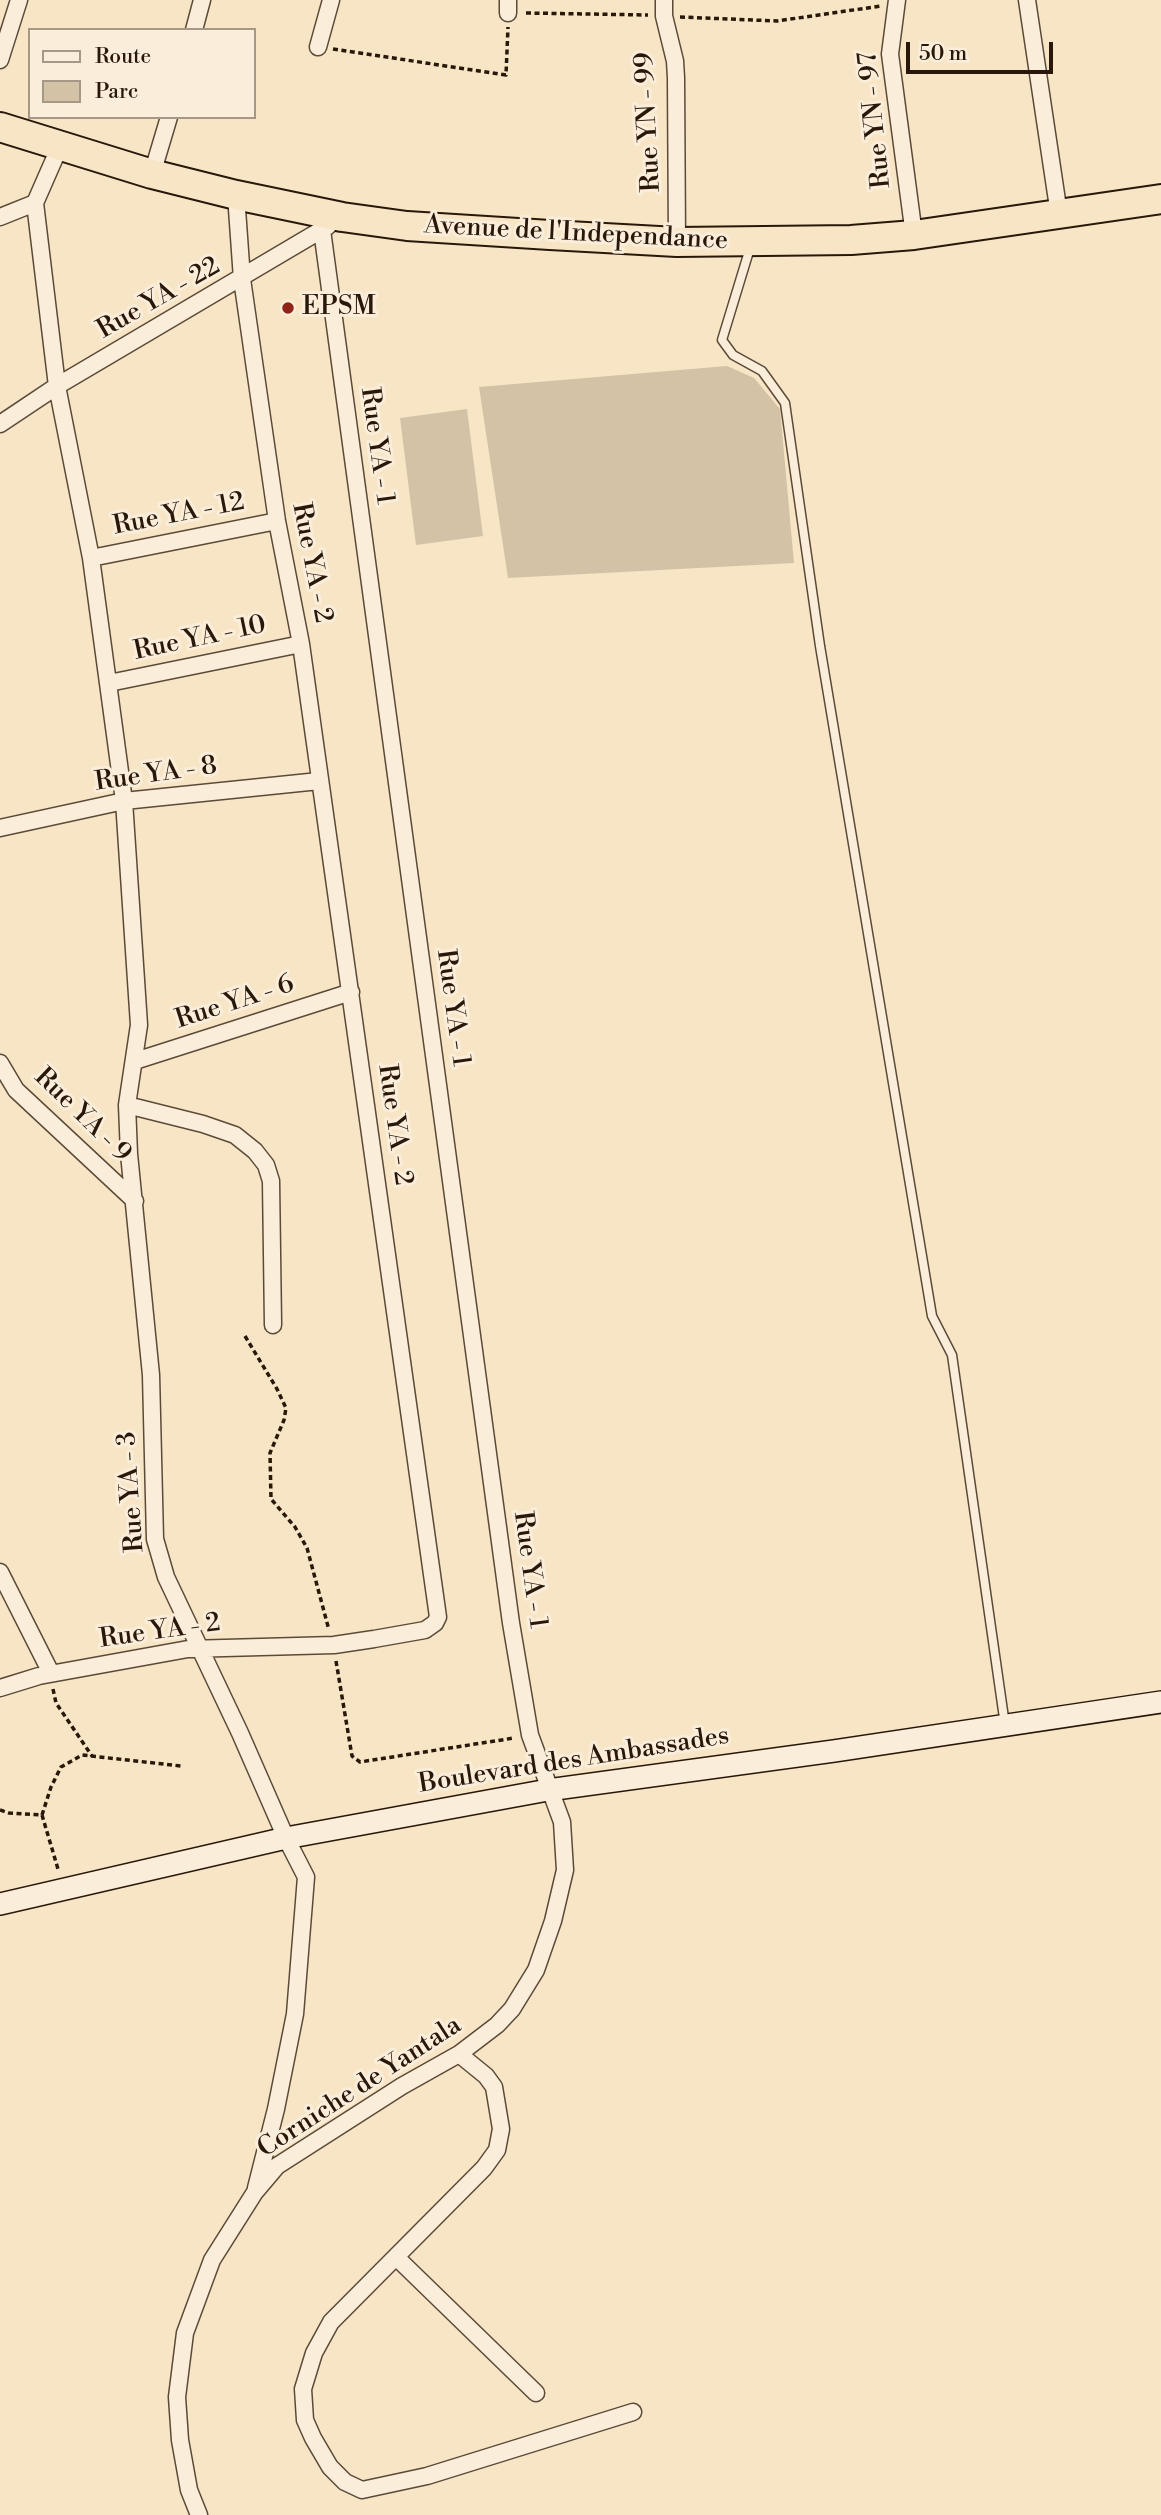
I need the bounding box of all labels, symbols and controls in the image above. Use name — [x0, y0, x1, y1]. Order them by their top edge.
legend — [28, 28, 256, 119]
scale bar — [909, 28, 1056, 72]
text: 50 m — [919, 41, 967, 67]
text: Route — [95, 44, 151, 70]
street label: Rue YN - 97 — [853, 50, 899, 190]
street label: Rue YN - 99 — [630, 51, 668, 193]
text: Parc — [95, 79, 138, 105]
street label: Avenue de l'Independance — [423, 210, 729, 258]
street label: Rue YA - 22 — [92, 251, 226, 347]
place label: EPSM — [302, 292, 376, 324]
marker: EPSM — [280, 300, 296, 316]
street label: Rue YA - 1 — [352, 385, 400, 507]
street label: Rue YA - 12 — [111, 487, 247, 543]
street label: Rue YA - 2 — [284, 500, 338, 626]
street label: Rue YA - 10 — [131, 610, 269, 668]
street label: Rue YA - 8 — [93, 751, 219, 799]
street label: Rue YA - 1 — [428, 947, 476, 1069]
street label: Rue YA - 6 — [172, 969, 298, 1037]
street label: Rue YA - 9 — [27, 1062, 137, 1170]
street label: Rue YA - 2 — [370, 1063, 418, 1187]
street label: Rue YA - 3 — [112, 1430, 152, 1554]
street label: Rue YA - 1 — [505, 1509, 553, 1631]
street label: Rue YA - 2 — [98, 1608, 222, 1656]
street label: Boulevard des Ambassades — [416, 1721, 732, 1801]
street label: Corniche de Yantala — [252, 2011, 468, 2165]

